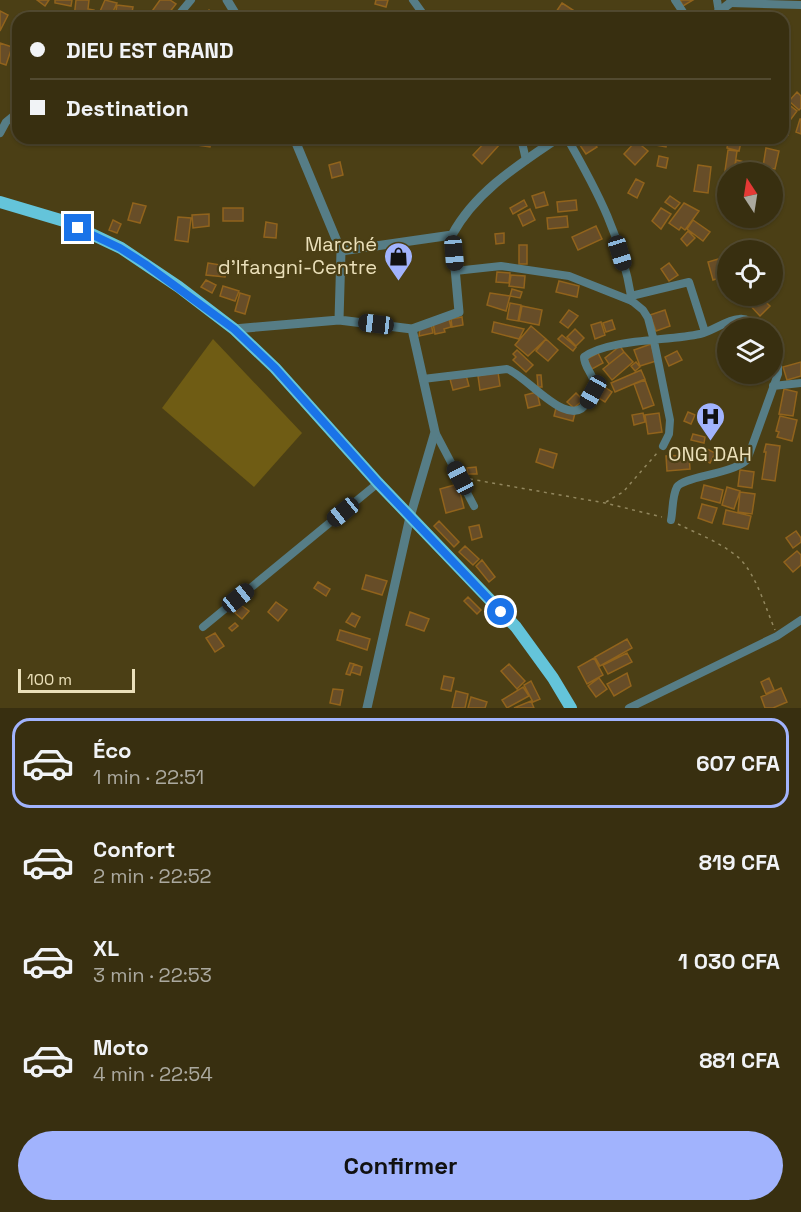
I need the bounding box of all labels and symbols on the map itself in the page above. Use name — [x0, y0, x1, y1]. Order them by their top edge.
north arrow — [717, 162, 783, 228]
route end — [64, 214, 91, 241]
place label: Marché d'Ifangni-Centre — [218, 231, 377, 280]
car — [606, 233, 634, 273]
car — [443, 234, 465, 272]
shop icon: Marché d'Ifangni-Centre — [382, 240, 414, 282]
car — [357, 313, 395, 335]
car — [576, 372, 610, 412]
hospital icon: ONG DAH — [694, 400, 726, 442]
place label: ONG DAH — [668, 441, 752, 467]
car — [444, 458, 476, 498]
car — [323, 494, 363, 530]
car — [218, 580, 258, 616]
route start — [487, 598, 514, 625]
scale bar — [18, 666, 135, 694]

